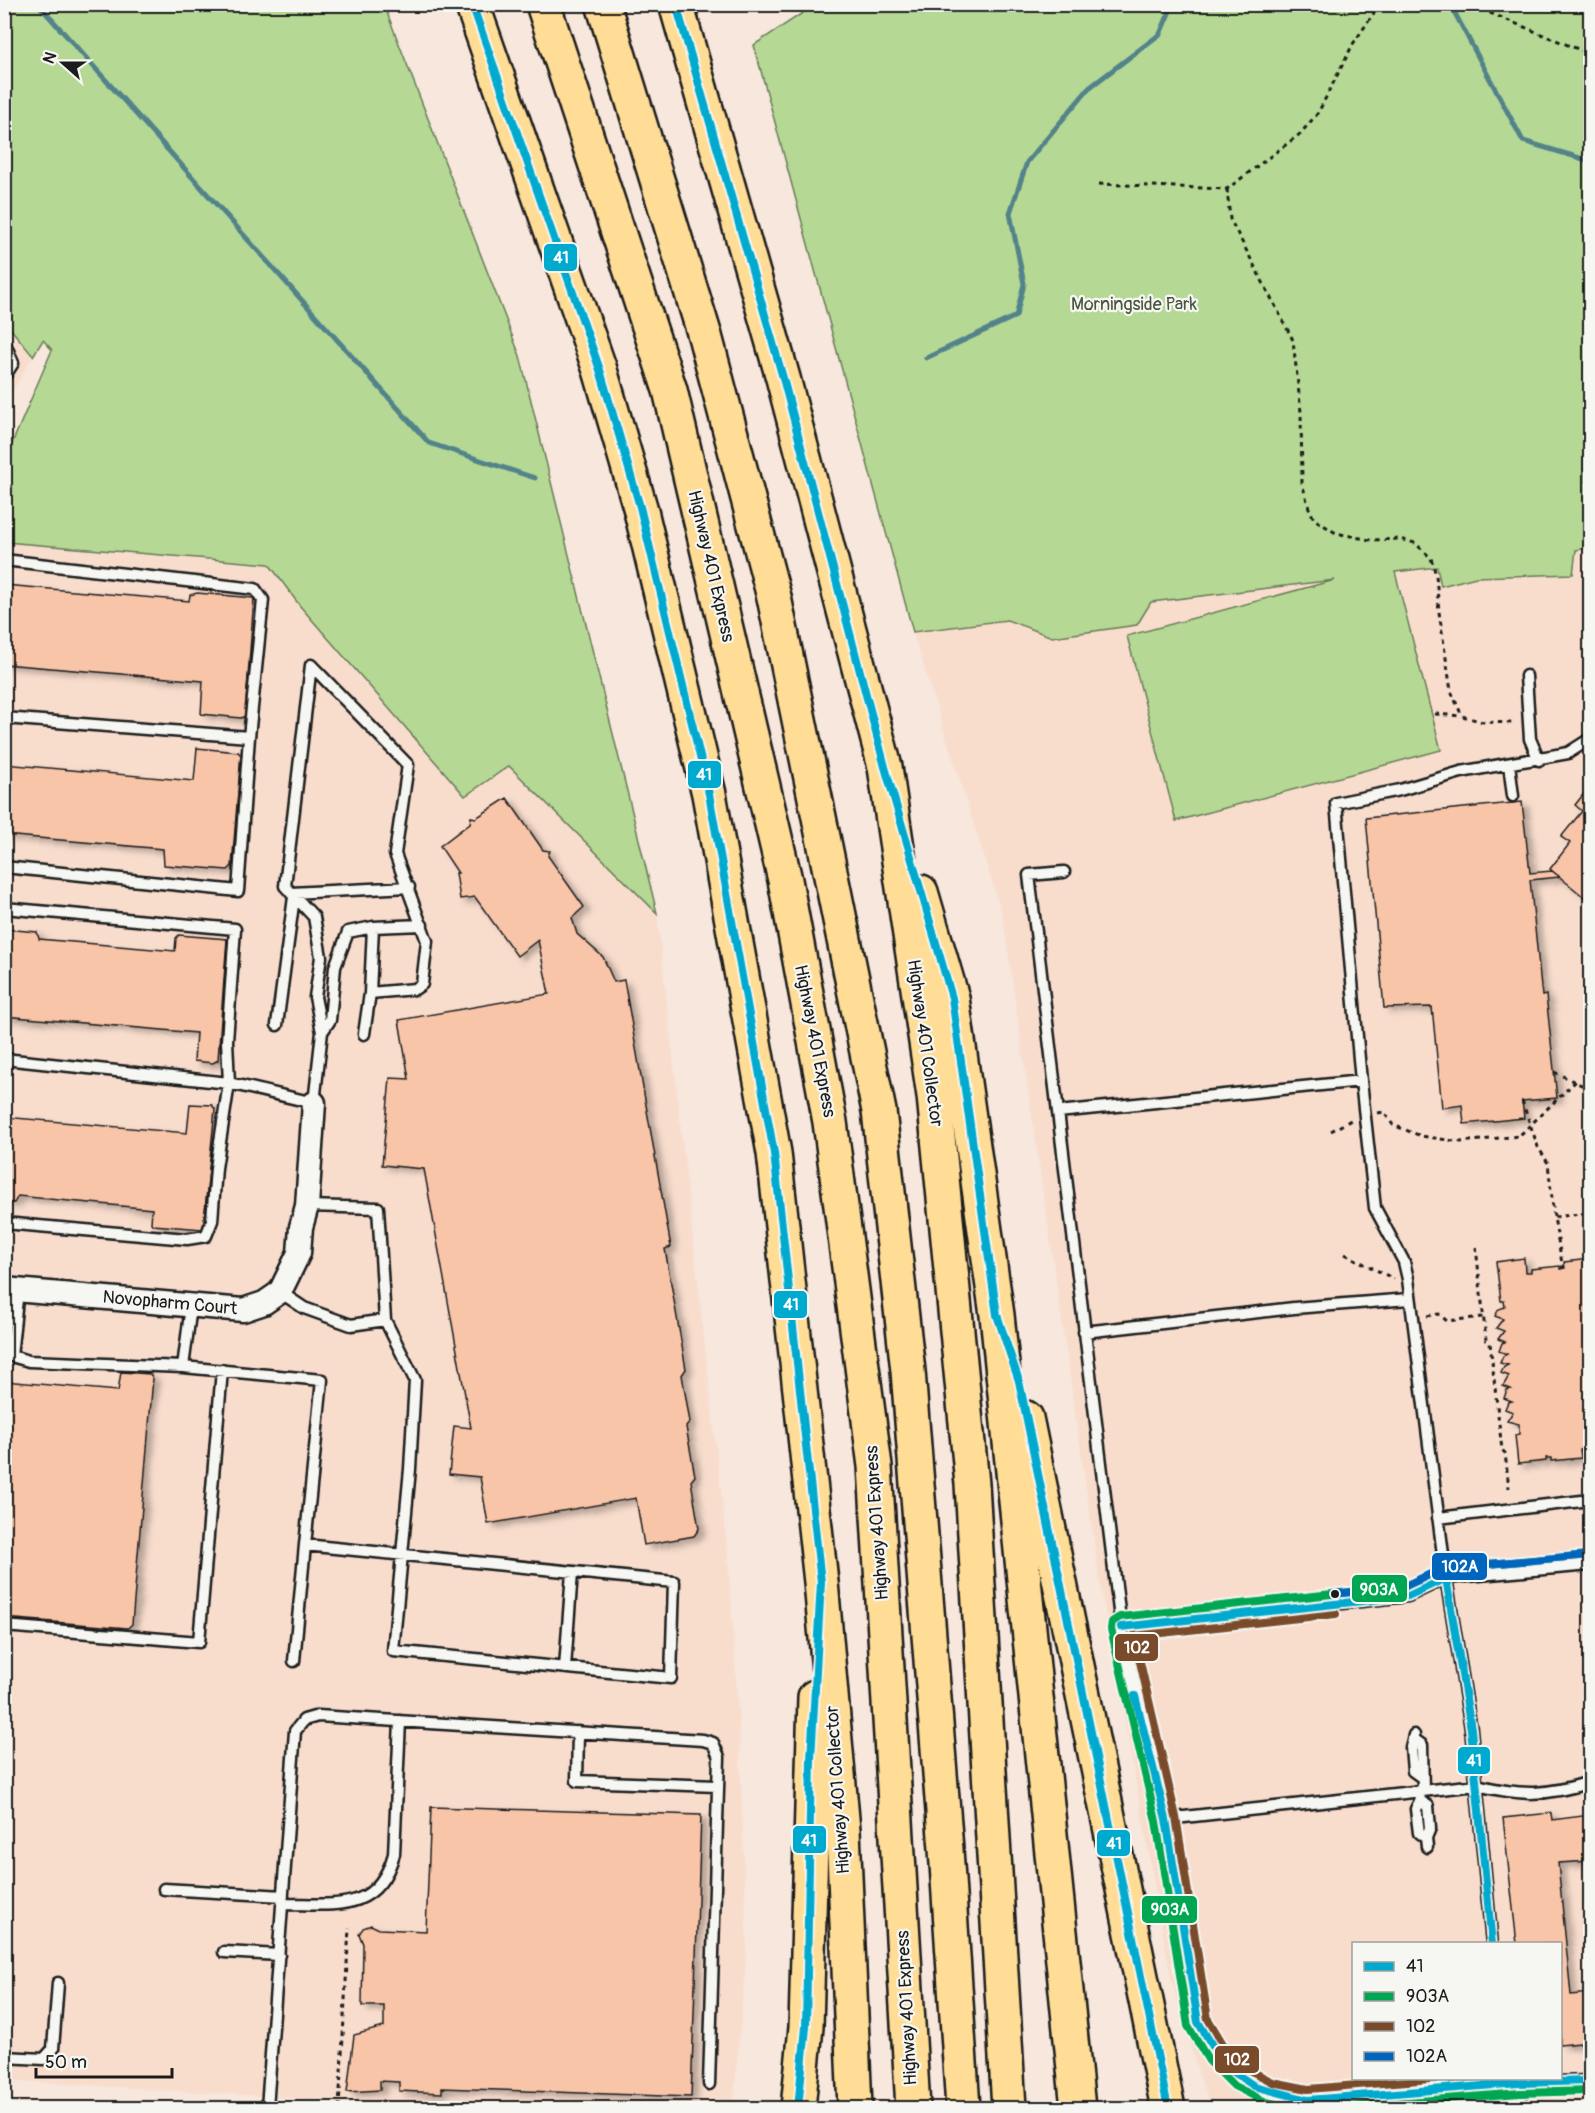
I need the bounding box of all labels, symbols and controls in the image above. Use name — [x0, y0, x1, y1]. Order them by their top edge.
north arrow — [33, 33, 93, 93]
text: N — [39, 49, 61, 67]
line badge: 41 — [543, 243, 578, 272]
text: 41 — [553, 248, 569, 268]
park label: Morningside Park — [1071, 293, 1198, 316]
street label: Highway 401 Express — [682, 488, 740, 644]
line badge: 41 — [687, 760, 722, 789]
text: 41 — [696, 765, 712, 785]
street label: Highway 401 Collector — [902, 958, 948, 1129]
street label: Highway 401 Express — [789, 963, 841, 1119]
street label: Novopharm Court — [102, 1286, 239, 1320]
line badge: 41 — [773, 1290, 808, 1319]
text: 41 — [783, 1295, 799, 1315]
street label: Highway 401 Express — [860, 1445, 894, 1601]
line badge: 102A — [1431, 1552, 1488, 1581]
text: 102A — [1442, 1557, 1479, 1577]
line badge: 903A — [1351, 1574, 1408, 1603]
text: 903A — [1360, 1580, 1399, 1600]
unlabelled marker — [1329, 1588, 1341, 1600]
line badge: 102 — [1114, 1633, 1159, 1662]
text: 102 — [1124, 1638, 1150, 1658]
street label: Highway 401 Collector — [821, 1704, 855, 1875]
line badge: 41 — [1457, 1746, 1491, 1775]
text: 41 — [1466, 1751, 1482, 1771]
line badge: 41 — [792, 1825, 827, 1854]
line badge: 41 — [1096, 1829, 1131, 1857]
text: 41 — [801, 1831, 817, 1851]
text: 41 — [1106, 1834, 1122, 1854]
line badge: 903A — [1141, 1895, 1198, 1924]
text: 903A — [1151, 1900, 1190, 1920]
street label: Highway 401 Express — [891, 1930, 923, 2086]
legend — [1352, 1942, 1562, 2080]
text: 41 — [1406, 1955, 1423, 1978]
text: 903A — [1406, 1985, 1450, 2008]
text: 102 — [1406, 2015, 1435, 2038]
scale bar — [36, 2041, 172, 2079]
line badge: 102 — [1214, 2045, 1260, 2074]
text: 102A — [1406, 2045, 1447, 2068]
text: 102 — [1224, 2050, 1250, 2070]
text: 50 m — [45, 2051, 87, 2074]

